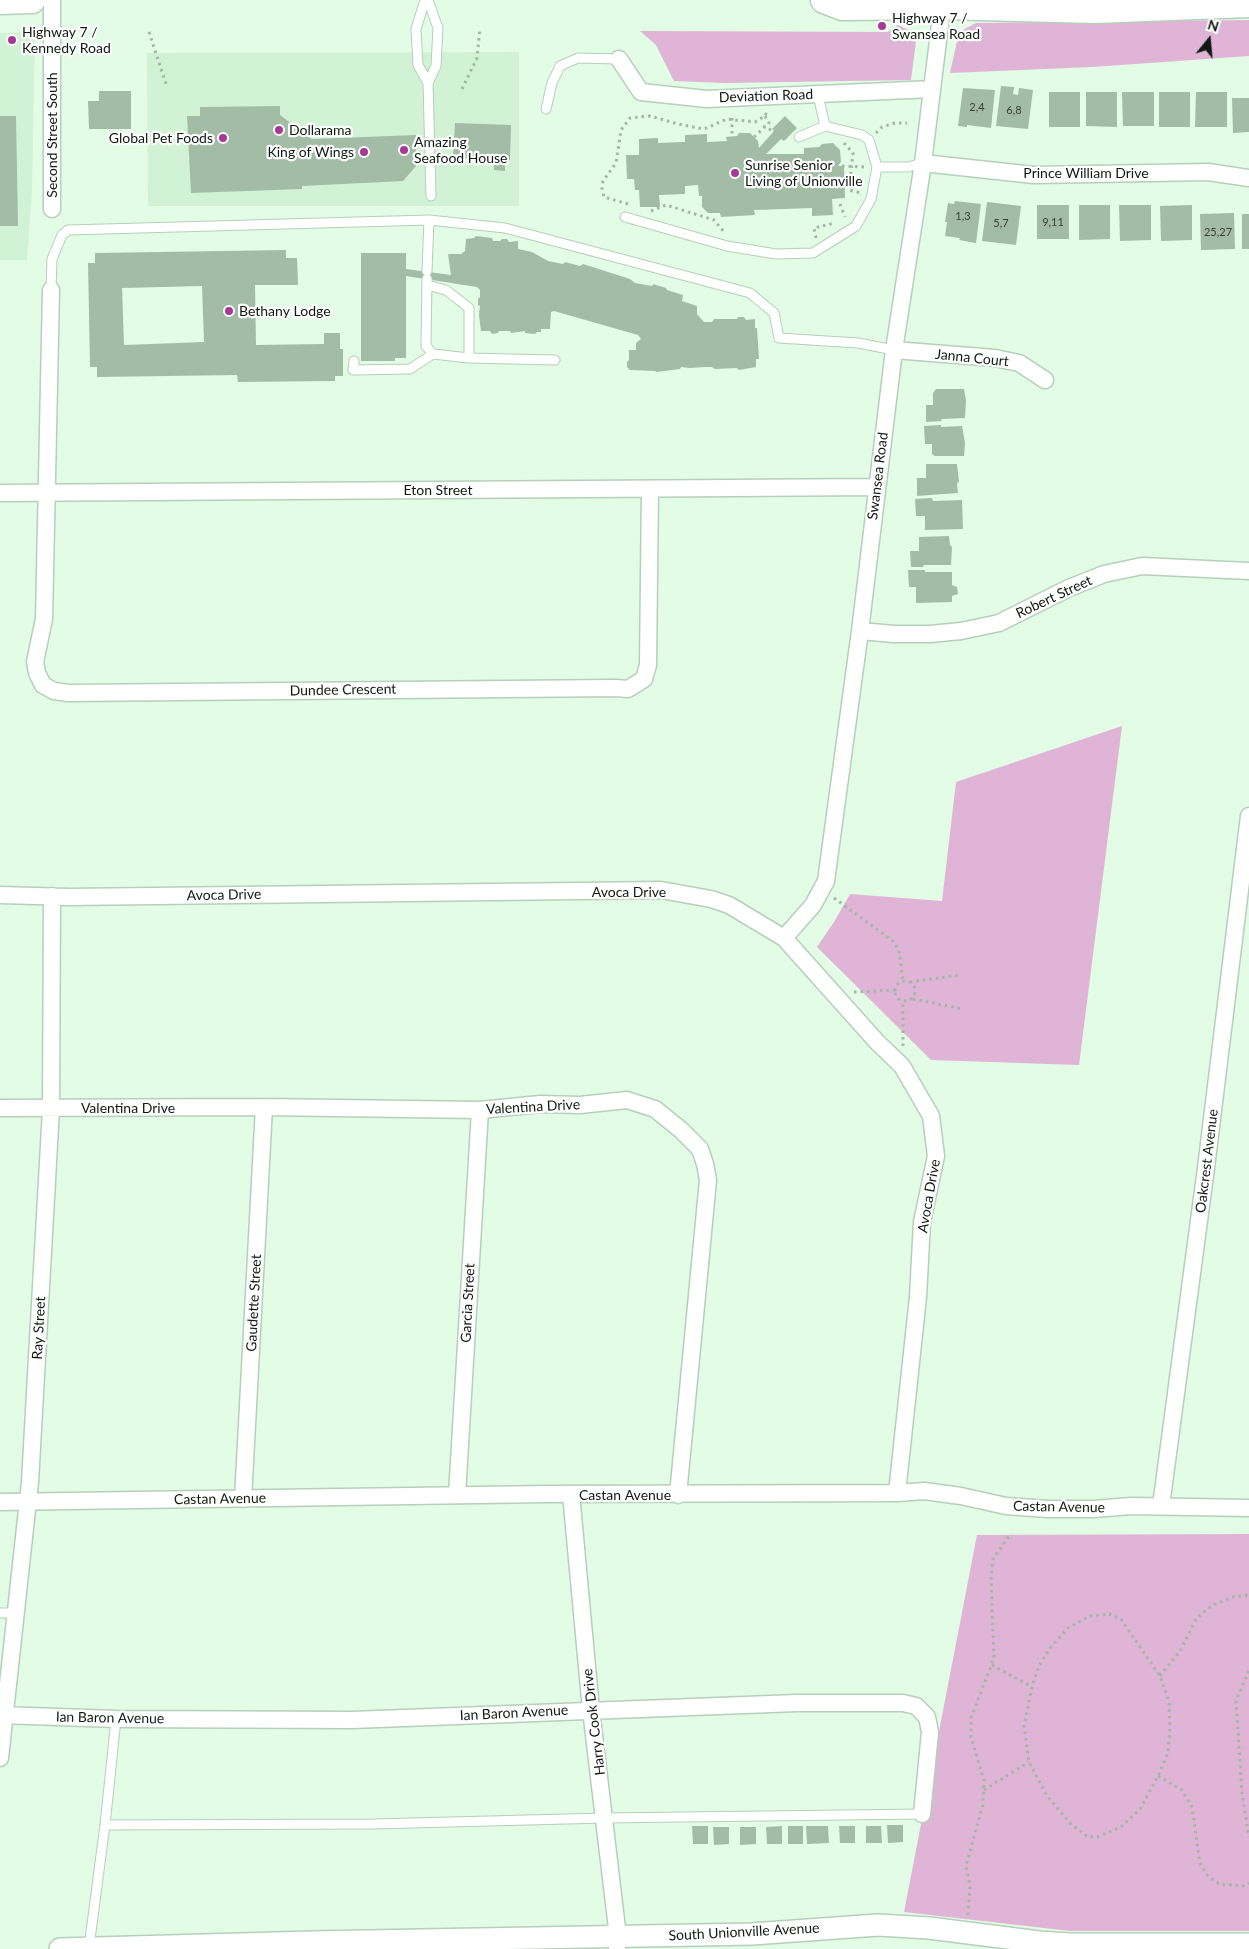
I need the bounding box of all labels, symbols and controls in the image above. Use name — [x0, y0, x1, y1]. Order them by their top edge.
place label: Highway 7 / Swansea Road — [892, 10, 980, 42]
north arrow — [1184, 15, 1234, 65]
text: N — [1206, 15, 1221, 35]
marker: Highway 7 / Swansea Road — [876, 20, 888, 32]
place label: Highway 7 / Kennedy Road — [22, 24, 111, 56]
marker: Highway 7 / Kennedy Road — [6, 34, 18, 46]
street label: Second Street South — [44, 72, 60, 198]
street label: Deviation Road — [719, 86, 813, 106]
house number: 2,4 — [969, 100, 985, 114]
house number: 6,8 — [1006, 103, 1022, 117]
place label: Dollarama — [289, 122, 351, 138]
marker: Dollarama — [273, 124, 285, 136]
place label: Global Pet Foods — [109, 130, 213, 146]
marker: Global Pet Foods — [217, 132, 229, 144]
place label: Amazing Seafood House — [414, 134, 507, 166]
place label: King of Wings — [267, 144, 354, 160]
marker: Amazing Seafood House — [398, 144, 410, 156]
marker: King of Wings — [358, 146, 370, 158]
place label: Sunrise Senior Living of Unionville — [745, 157, 863, 190]
street label: Prince William Drive — [1023, 165, 1149, 181]
marker: Sunrise Senior Living of Unionville — [729, 167, 741, 179]
house number: 1,3 — [955, 209, 971, 223]
house number: 9,11 — [1042, 215, 1064, 229]
house number: 5,7 — [993, 216, 1009, 230]
house number: 25,27 — [1204, 225, 1232, 239]
place label: Bethany Lodge — [239, 303, 331, 319]
marker: Bethany Lodge — [223, 305, 235, 317]
street label: Janna Court — [934, 346, 1010, 370]
street label: Swansea Road — [864, 431, 892, 521]
street label: Eton Street — [404, 482, 472, 498]
street label: Robert Street — [1013, 572, 1095, 622]
street label: Dundee Crescent — [290, 681, 396, 699]
street label: Avoca Drive — [592, 884, 666, 900]
street label: Avoca Drive — [187, 886, 261, 904]
street label: Valentina Drive — [486, 1096, 580, 1118]
street label: Valentina Drive — [81, 1100, 175, 1116]
street label: Oakcrest Avenue — [1192, 1108, 1222, 1214]
street label: Avoca Drive — [914, 1158, 944, 1234]
street label: Gaudette Street — [243, 1254, 265, 1352]
street label: Garcia Street — [458, 1263, 478, 1343]
street label: Ray Street — [29, 1296, 49, 1360]
street label: Castan Avenue — [579, 1487, 671, 1503]
street label: Castan Avenue — [174, 1490, 266, 1508]
street label: Castan Avenue — [1013, 1498, 1105, 1516]
street label: Harry Cook Drive — [579, 1668, 609, 1776]
street label: Ian Baron Avenue — [459, 1702, 569, 1724]
street label: Ian Baron Avenue — [56, 1709, 164, 1727]
street label: South Unionville Avenue — [668, 1920, 820, 1944]

